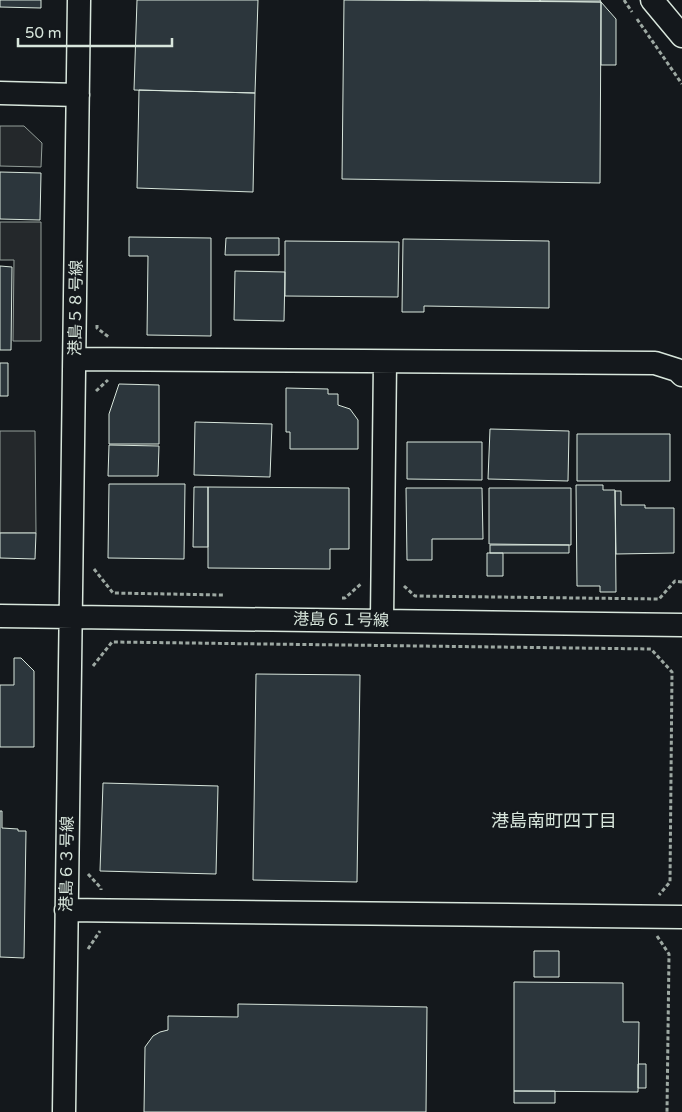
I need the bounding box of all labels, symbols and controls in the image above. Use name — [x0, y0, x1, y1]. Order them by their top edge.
scale bar — [18, 15, 171, 47]
text: 50 m — [25, 24, 62, 42]
street label: 港島５８号線 — [65, 260, 87, 356]
street label: 港島６１号線 — [293, 609, 389, 631]
district label: 港島南町四丁目 — [491, 810, 617, 832]
street label: 港島６３号線 — [56, 816, 78, 912]

